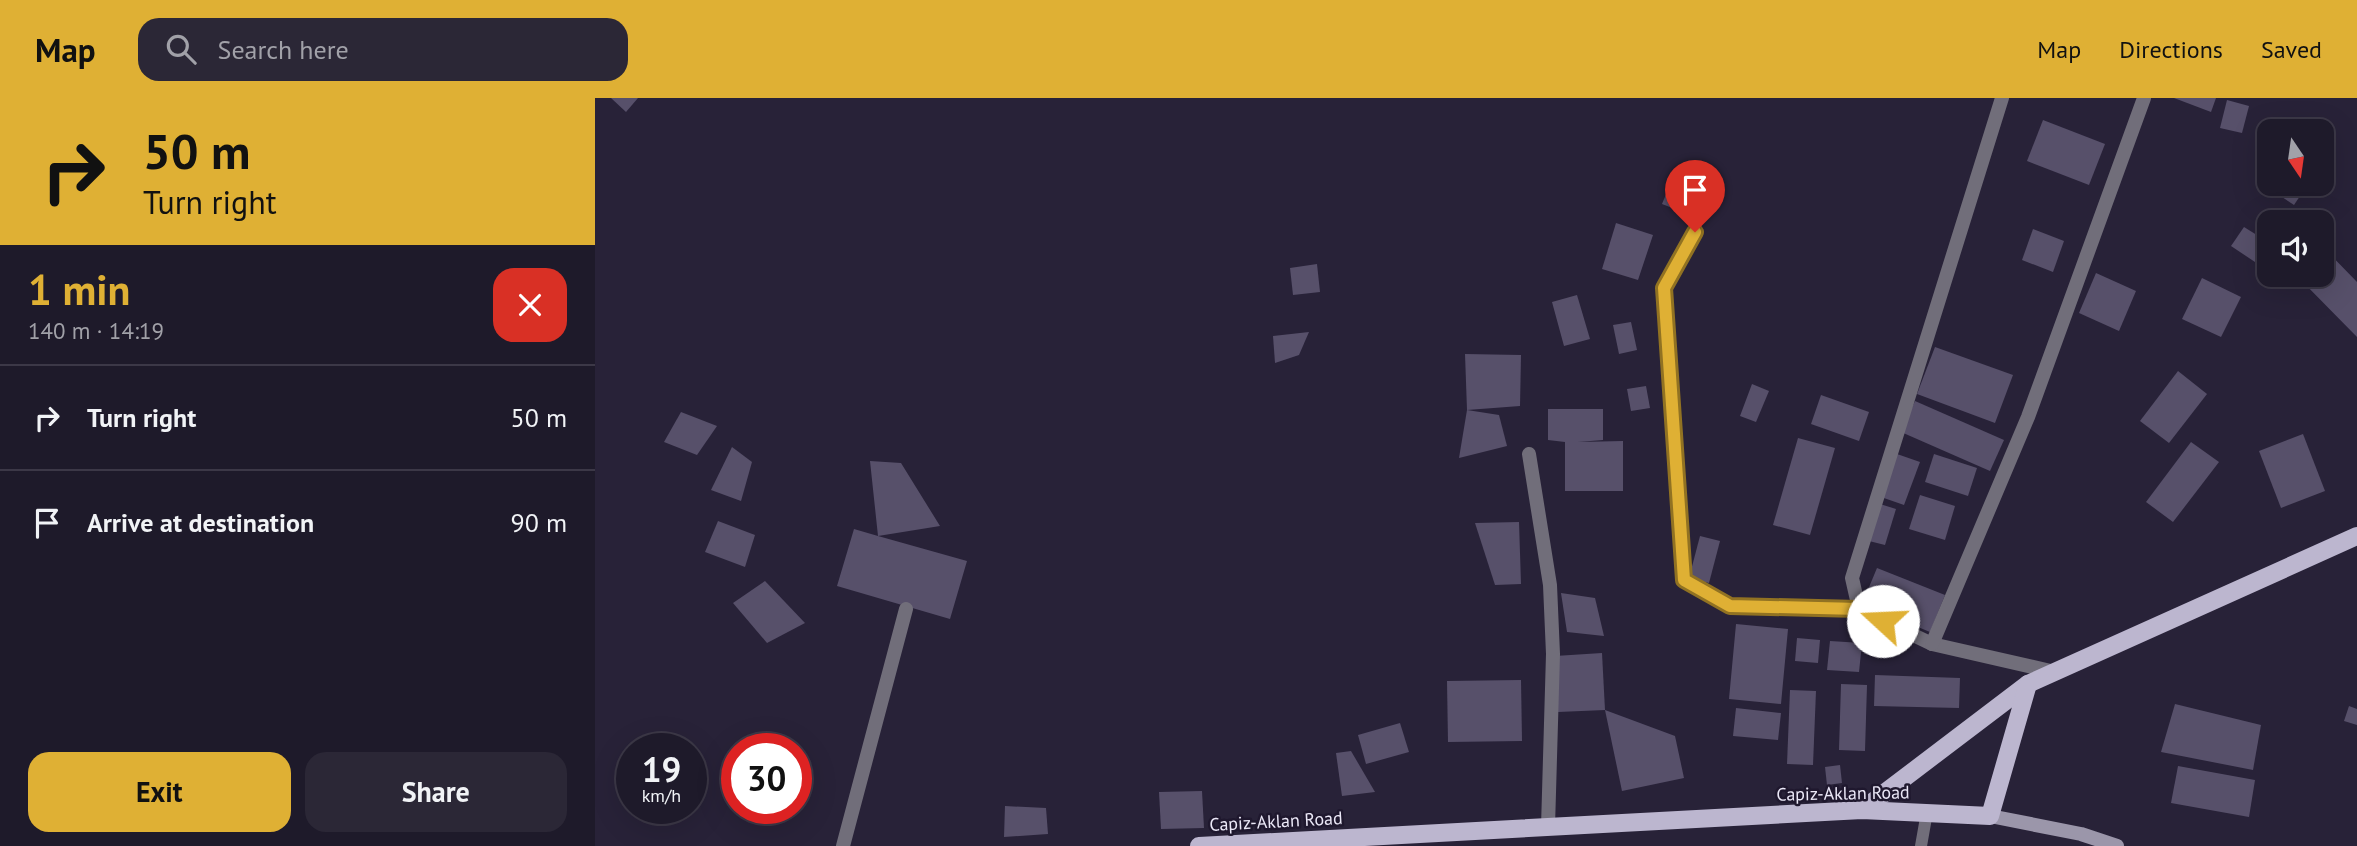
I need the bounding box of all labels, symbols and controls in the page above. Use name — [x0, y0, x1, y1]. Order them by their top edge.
search box — [138, 18, 628, 81]
text: Map — [35, 28, 96, 71]
icon: search — [162, 30, 200, 68]
text: Search here — [218, 33, 349, 66]
text: Map — [2037, 34, 2081, 65]
text: Directions — [2119, 34, 2223, 65]
text: Saved — [2261, 34, 2322, 65]
text: 50 m — [143, 119, 250, 183]
north arrow — [2257, 119, 2335, 196]
map controls — [2257, 119, 2334, 287]
icon: right — [28, 126, 119, 217]
pin — [1665, 160, 1725, 232]
icon: arrive — [1676, 171, 1714, 209]
text: Turn right — [143, 181, 277, 223]
button: sound — [2257, 210, 2334, 287]
text: 1 min — [28, 262, 130, 317]
button: close — [493, 268, 567, 342]
text: 140 m · 14:19 — [28, 316, 164, 345]
icon: right — [28, 399, 66, 437]
text: Turn right — [87, 401, 196, 434]
text: 50 m — [511, 401, 567, 434]
icon: arrive — [28, 504, 66, 542]
text: Arrive at destination — [87, 506, 314, 539]
text: 90 m — [511, 506, 567, 539]
position arrow — [1846, 584, 1920, 658]
speed limit sign: 30 — [721, 733, 812, 824]
text: 19 — [642, 746, 681, 792]
button: Exit — [28, 752, 291, 832]
button: Share — [305, 752, 567, 832]
street label: Capiz-Aklan Road — [1776, 780, 1910, 806]
text: km/h — [642, 784, 681, 807]
street label: Capiz-Aklan Road — [1209, 806, 1343, 836]

